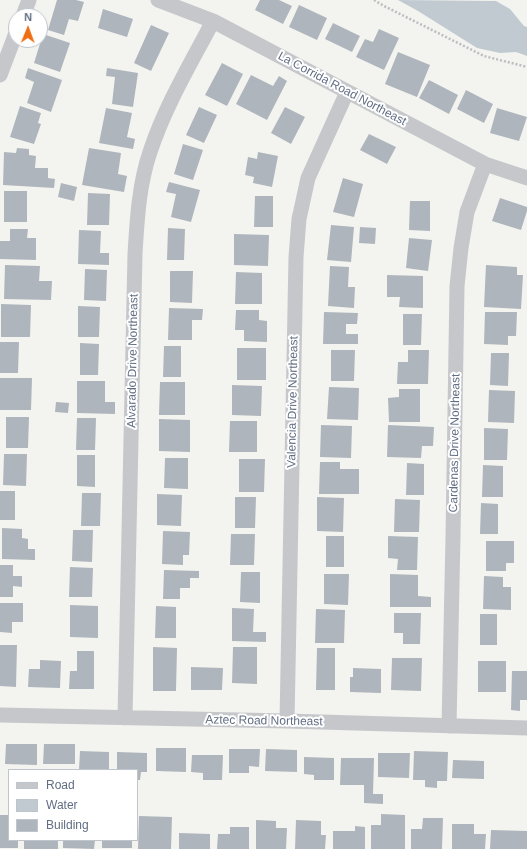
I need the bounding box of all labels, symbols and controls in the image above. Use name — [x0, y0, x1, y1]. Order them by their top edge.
north arrow — [8, 8, 48, 48]
text: N — [24, 11, 32, 23]
street label: La Corrida Road Northeast — [275, 49, 409, 129]
street label: Alvarado Drive Northeast — [125, 294, 141, 428]
street label: Valencia Drive Northeast — [285, 336, 301, 468]
street label: Cardenas Drive Northeast — [447, 374, 463, 512]
street label: Aztec Road Northeast — [205, 713, 323, 729]
legend — [8, 769, 138, 841]
text: Road — [46, 778, 75, 792]
text: Water — [46, 798, 78, 812]
text: Building — [46, 818, 89, 832]

